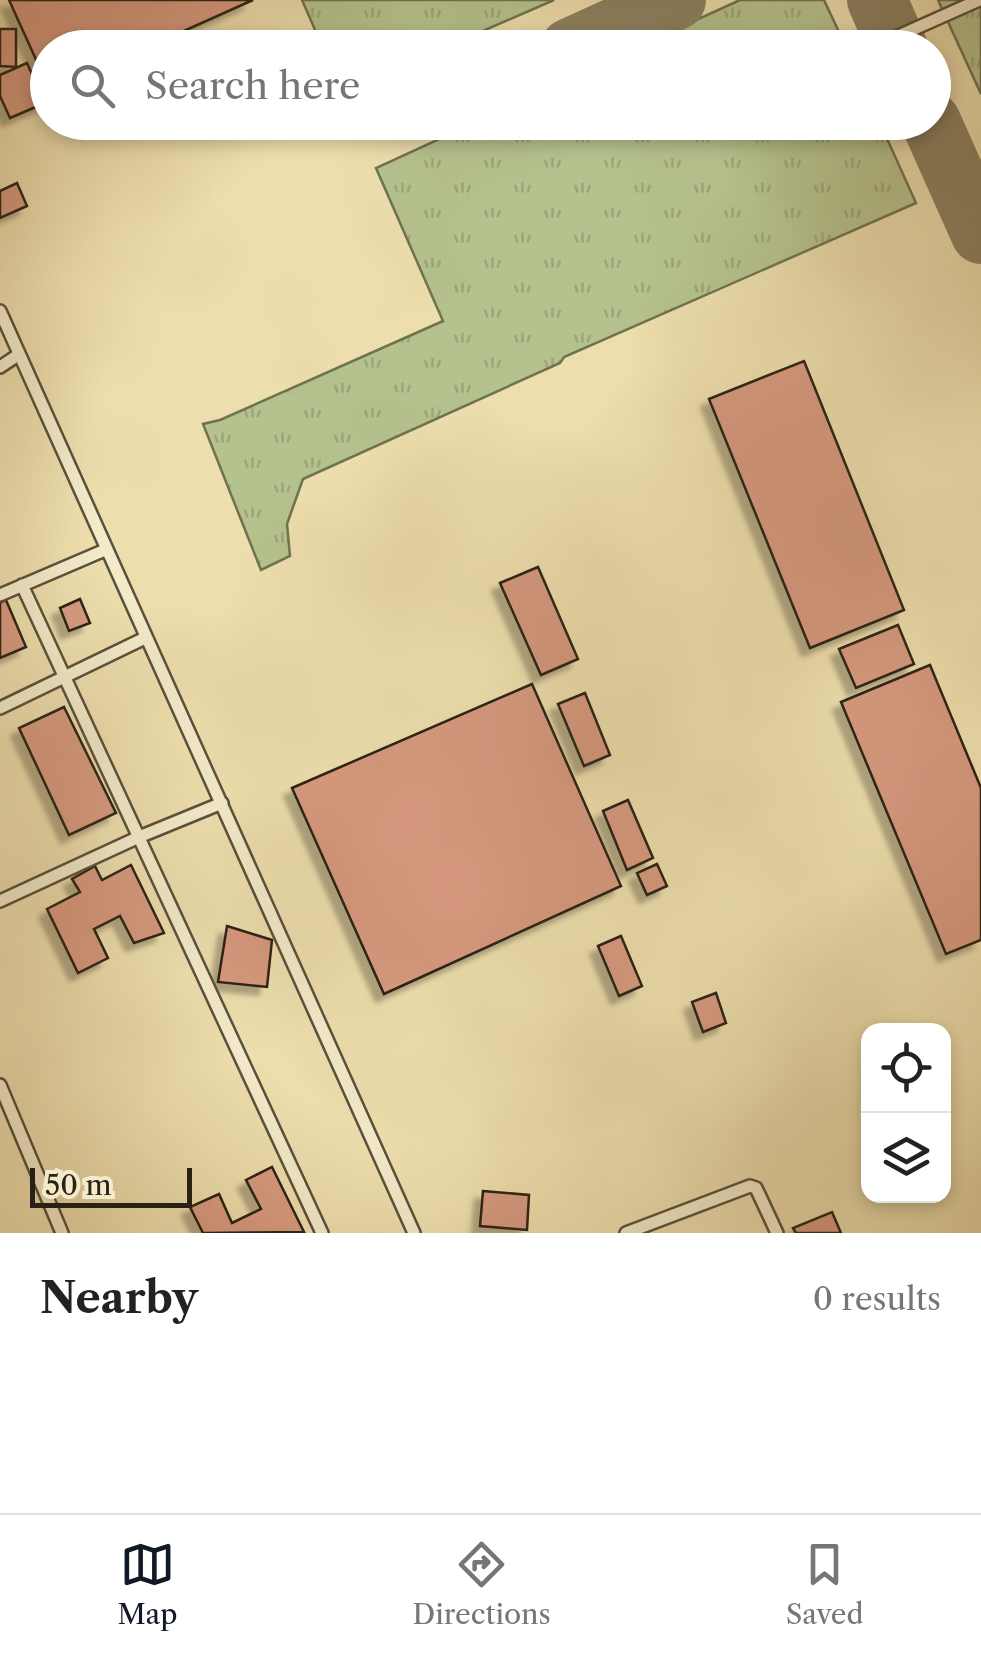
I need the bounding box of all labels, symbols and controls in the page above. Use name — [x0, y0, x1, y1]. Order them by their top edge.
search box — [30, 30, 951, 140]
icon: search — [65, 58, 120, 113]
text: Search here — [145, 62, 360, 109]
map controls — [861, 1023, 951, 1203]
button: locate — [861, 1023, 951, 1113]
button: layers — [861, 1113, 951, 1203]
scale bar — [30, 1163, 192, 1208]
text: 50 m — [45, 1168, 112, 1202]
text: Nearby — [40, 1272, 198, 1324]
text: 0 results — [813, 1279, 941, 1318]
tab: Map — [117, 1537, 178, 1631]
tab: Directions — [412, 1537, 551, 1631]
tab: Saved — [786, 1537, 864, 1631]

